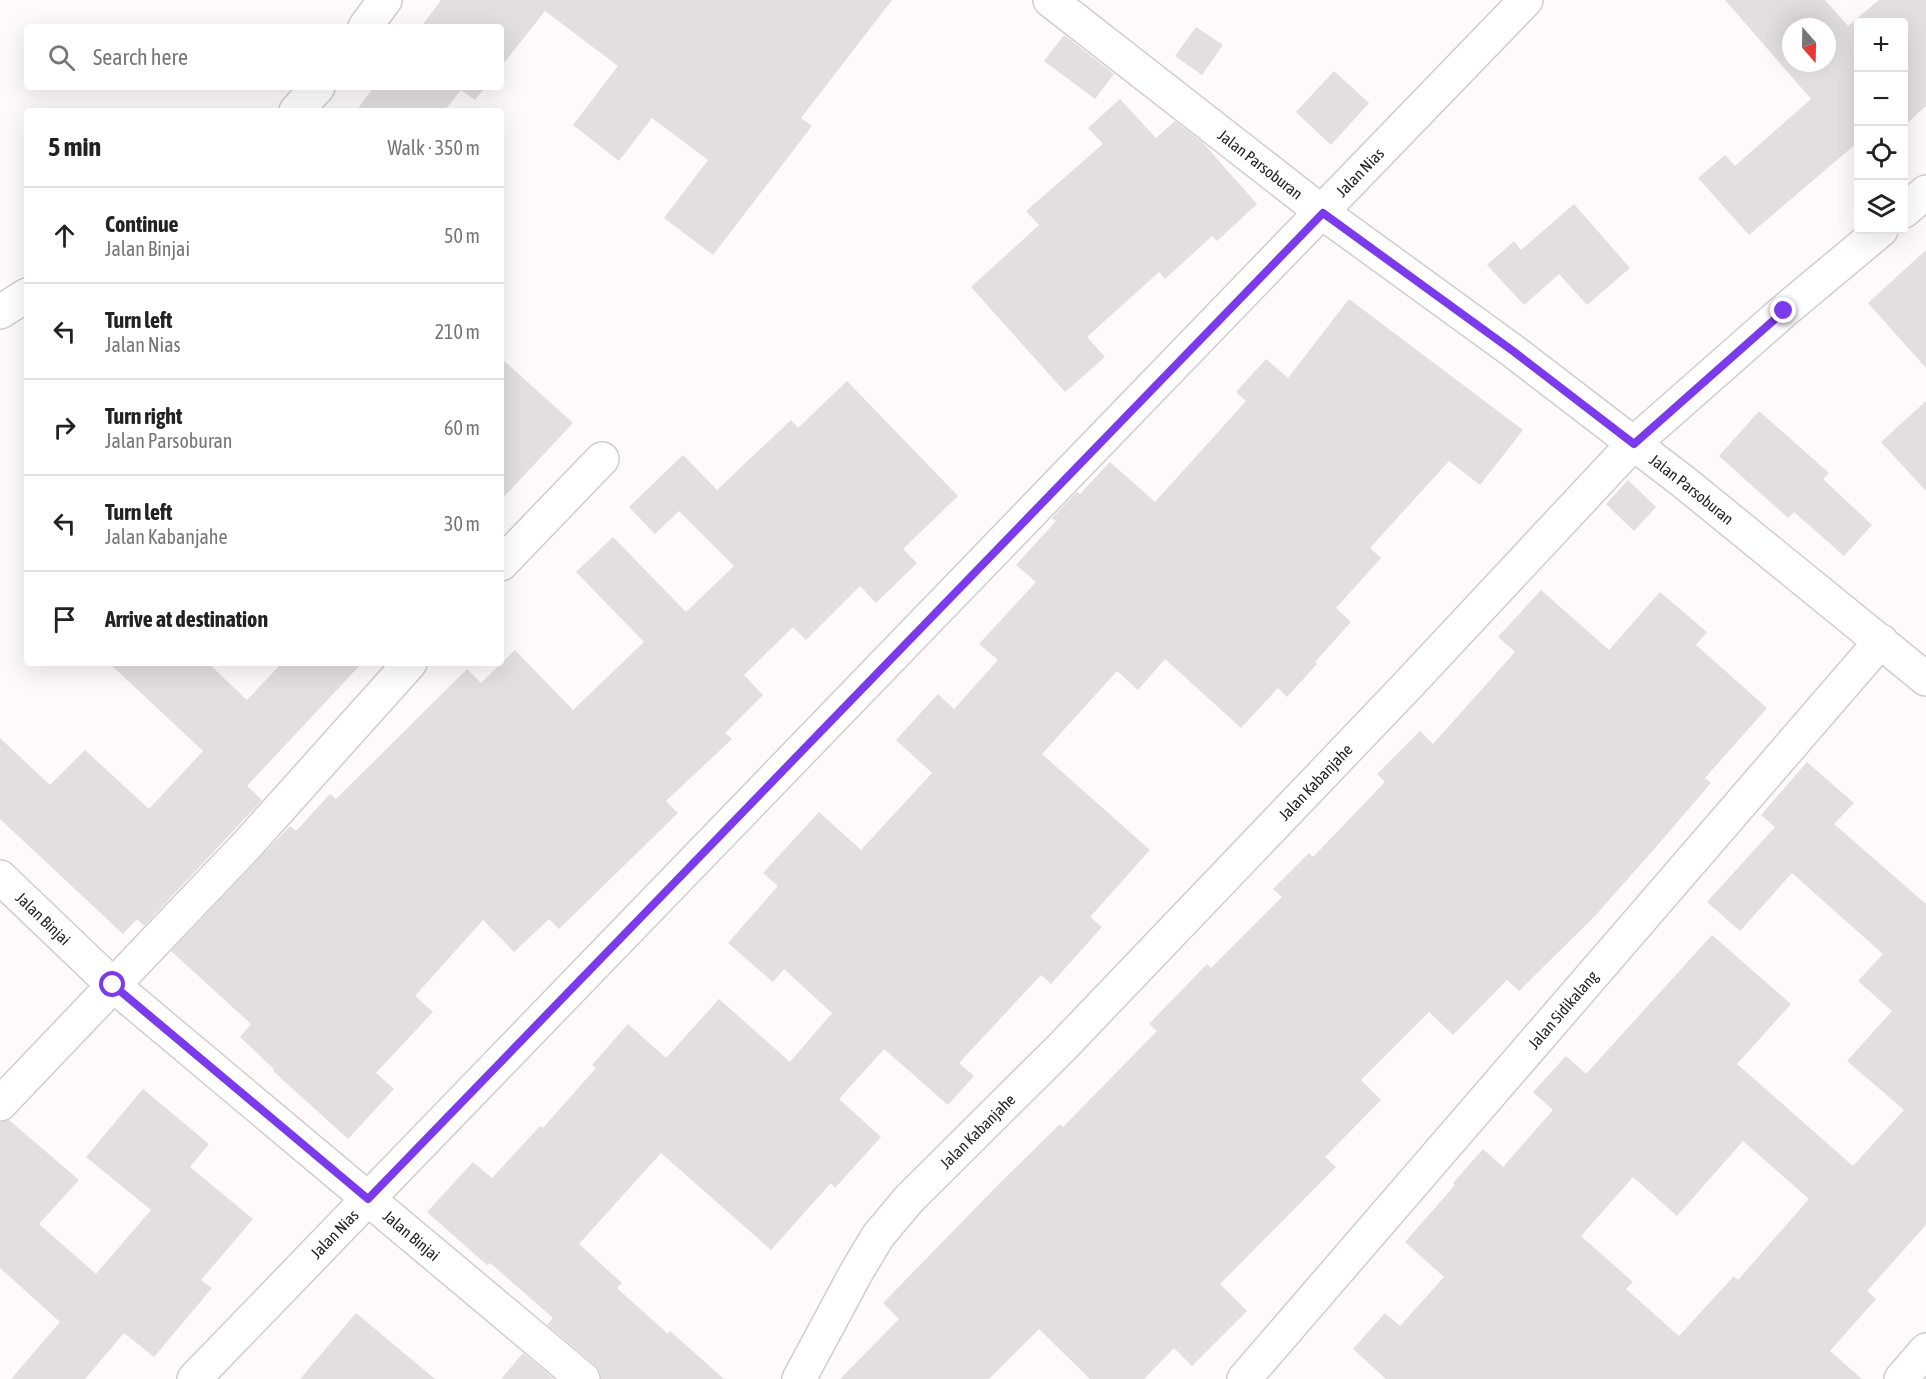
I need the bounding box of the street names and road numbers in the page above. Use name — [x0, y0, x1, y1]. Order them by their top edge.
street label: Jalan Parsoburan — [1215, 126, 1306, 203]
street label: Jalan Nias — [1332, 144, 1388, 200]
street label: Jalan Parsoburan — [1646, 450, 1737, 528]
street label: Jalan Kabanjahe — [1275, 740, 1356, 824]
street label: Jalan Binjai — [13, 888, 74, 948]
street label: Jalan Sidikalang — [1524, 967, 1602, 1052]
street label: Jalan Kabanjahe — [936, 1090, 1019, 1172]
street label: Jalan Nias — [307, 1205, 362, 1262]
street label: Jalan Binjai — [380, 1207, 444, 1264]

